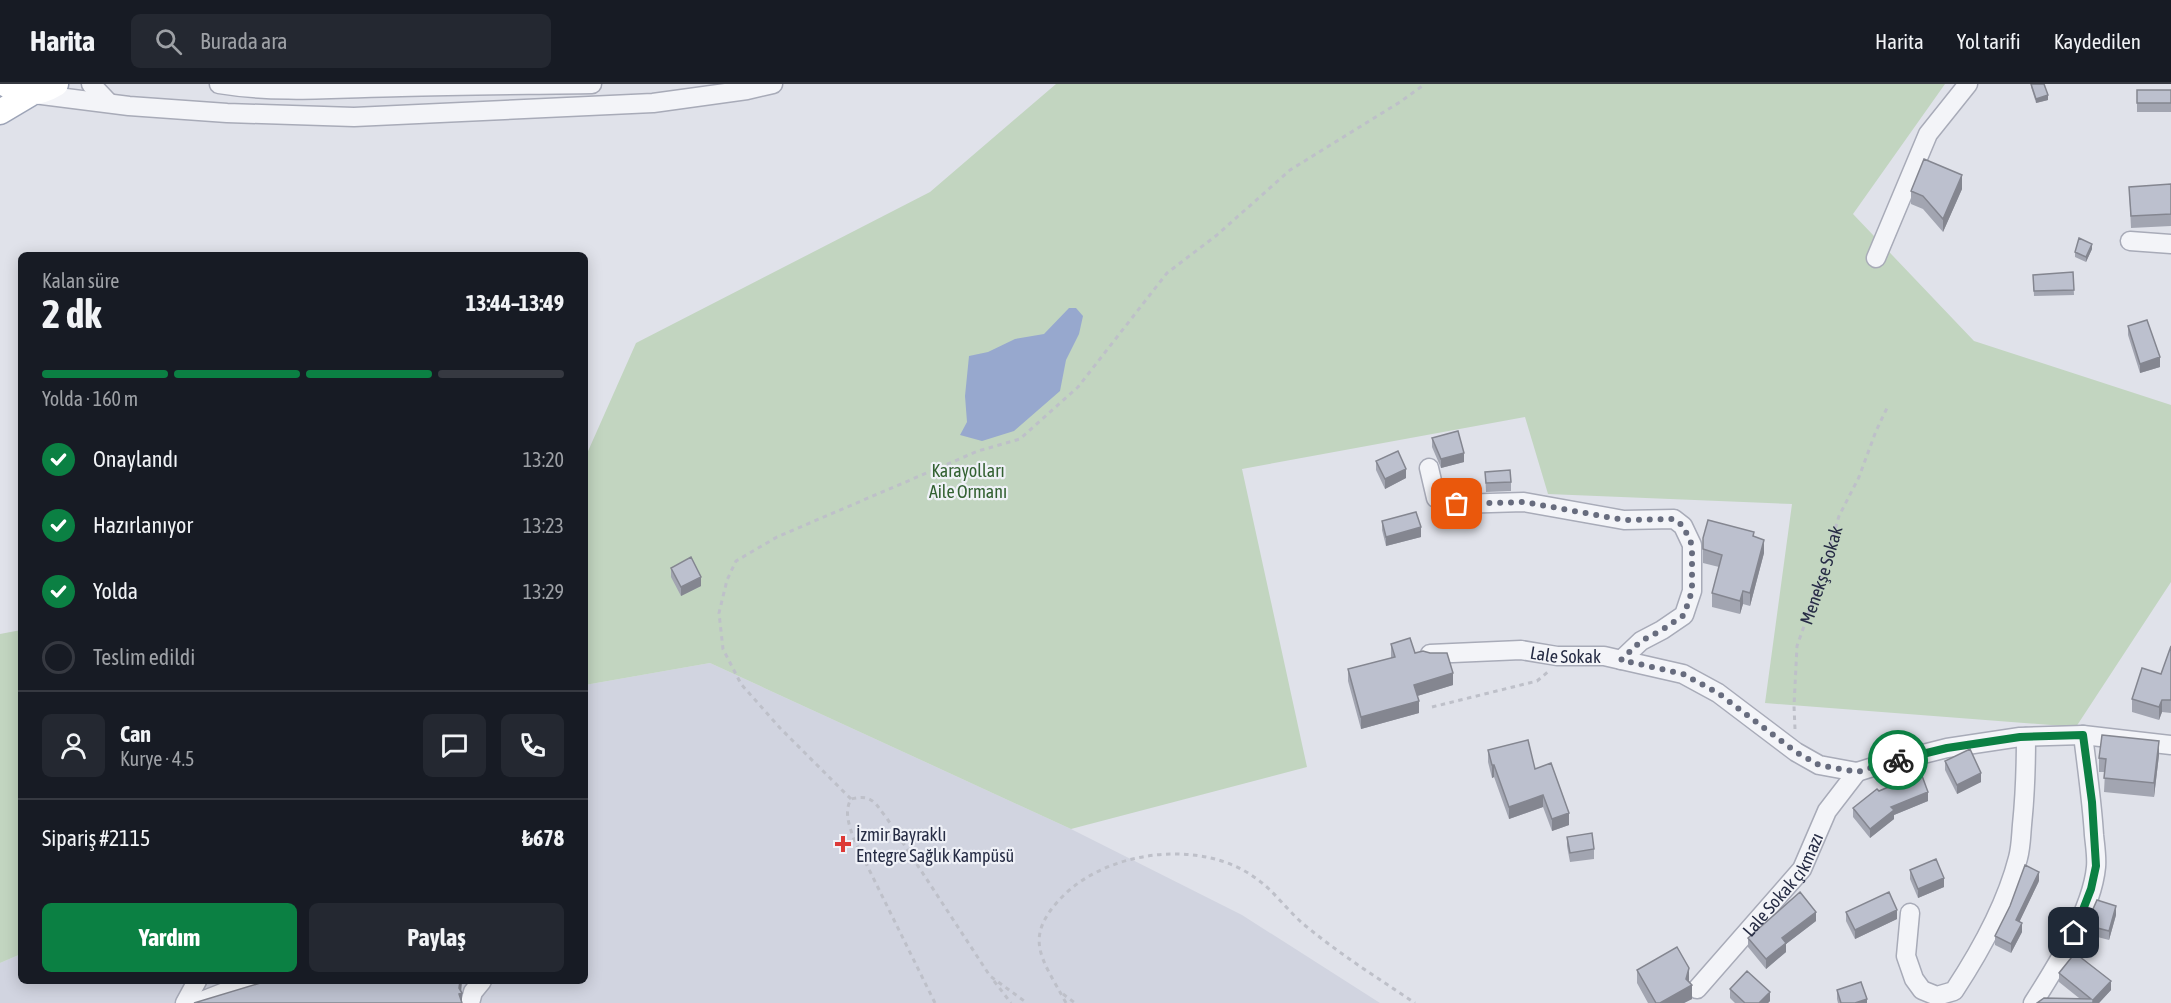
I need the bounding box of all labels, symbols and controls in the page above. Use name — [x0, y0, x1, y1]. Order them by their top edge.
search box — [131, 14, 551, 68]
text: Harita — [30, 25, 95, 57]
icon: search — [152, 25, 185, 58]
text: Burada ara — [200, 28, 288, 54]
text: Harita — [1875, 29, 1924, 53]
text: Yol tarifi — [1957, 29, 2021, 53]
text: Kaydedilen — [2054, 29, 2141, 53]
text: Kalan süre — [42, 269, 119, 292]
text: 13:44–13:49 — [466, 290, 564, 316]
text: 2 dk — [42, 292, 101, 336]
text: Yolda · 160 m — [42, 387, 138, 410]
icon: check — [42, 443, 75, 476]
text: Onaylandı — [93, 446, 178, 472]
text: 13:20 — [523, 448, 564, 471]
park label: Karayolları Aile Ormanı — [929, 460, 1007, 502]
pin — [1431, 478, 1482, 529]
icon: bag — [1440, 487, 1473, 520]
icon: check — [42, 509, 75, 542]
text: Hazırlanıyor — [93, 512, 193, 538]
text: 13:23 — [523, 514, 564, 537]
street label: Menekşe Sokak — [1795, 523, 1846, 627]
icon: check — [42, 575, 75, 608]
text: Yolda — [93, 578, 138, 604]
text: 13:29 — [523, 580, 564, 603]
street label: Lale Sokak — [1529, 641, 1601, 667]
text: Teslim edildi — [93, 644, 195, 670]
button: person — [42, 714, 105, 777]
button: chat — [423, 714, 486, 777]
button: phone — [501, 714, 564, 777]
text: Can — [120, 721, 151, 747]
courier — [1868, 730, 1928, 790]
icon: bike — [1882, 744, 1915, 777]
text: Kurye · 4.5 — [120, 747, 194, 770]
place label: İzmir Bayraklı Entegre Sağlık Kampüsü — [856, 824, 1014, 866]
text: Sipariş #2115 — [42, 825, 150, 851]
text: ₺678 — [522, 825, 564, 851]
street label: Lale Sokak çıkmazı — [1738, 829, 1827, 940]
marker: İzmir Bayraklı Entegre Sağlık Kampüsü — [834, 835, 852, 853]
button: Yardım — [42, 903, 297, 972]
button: Paylaş — [309, 903, 564, 972]
pin — [2048, 907, 2099, 958]
icon: home — [2057, 916, 2090, 949]

